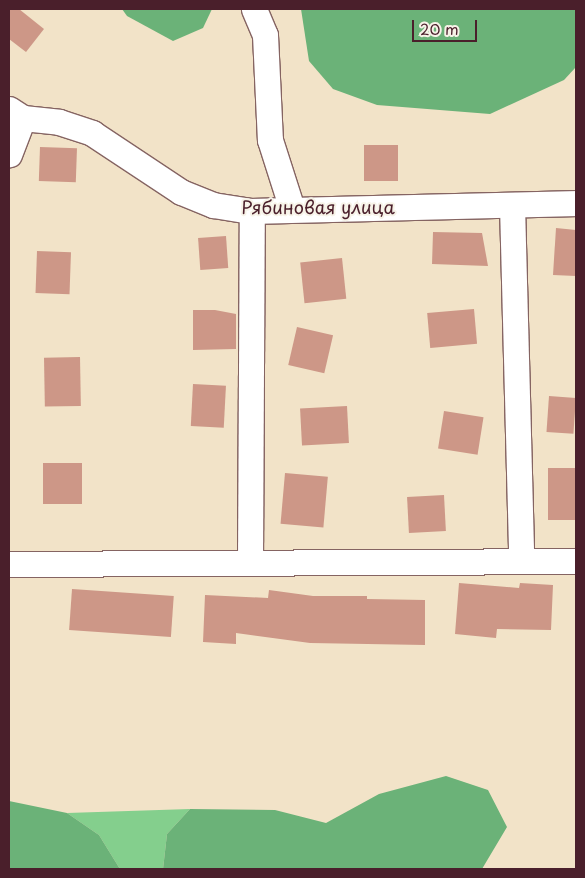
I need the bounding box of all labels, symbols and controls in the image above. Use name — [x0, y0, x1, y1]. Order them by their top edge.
scale bar — [415, 10, 480, 42]
text: 20 m — [420, 17, 459, 40]
street label: Рябиновая улица — [241, 196, 395, 218]

